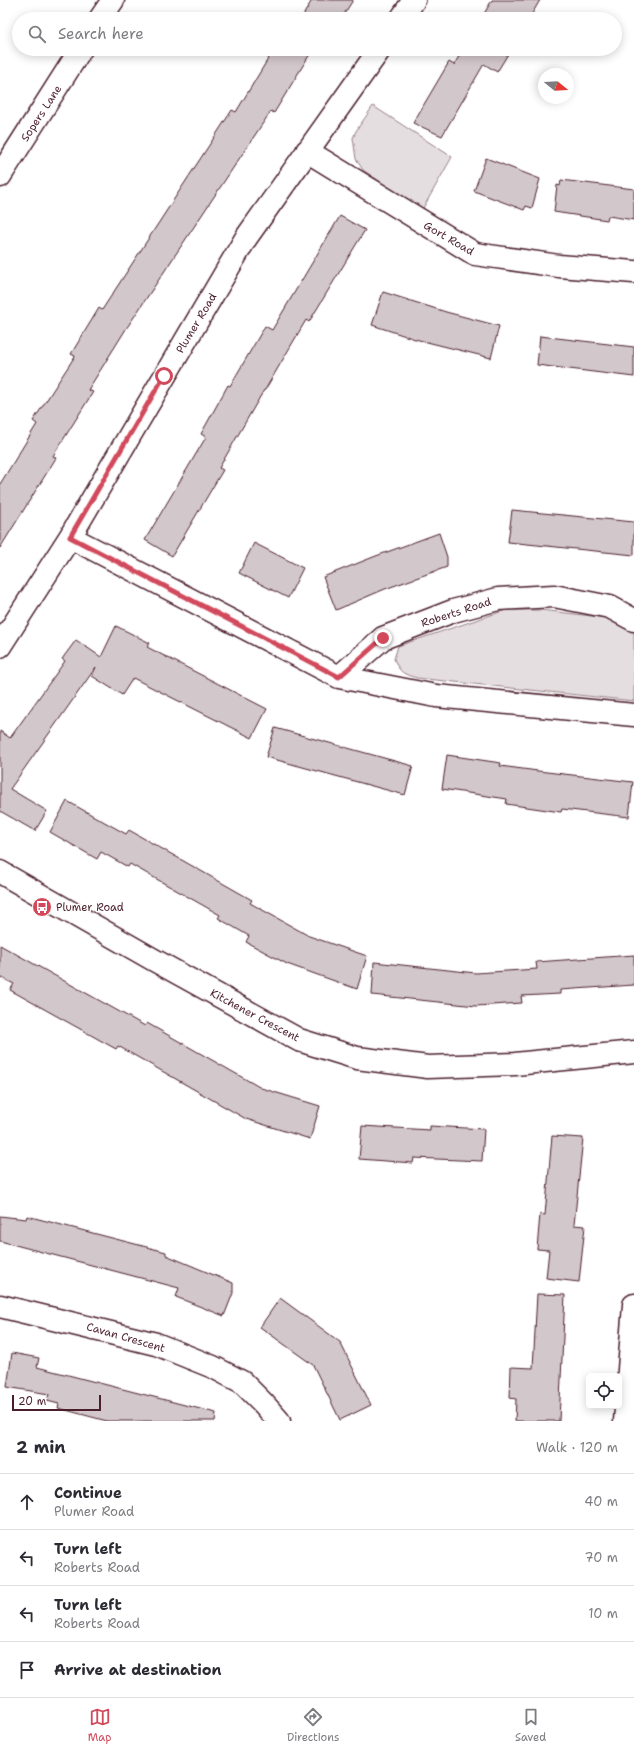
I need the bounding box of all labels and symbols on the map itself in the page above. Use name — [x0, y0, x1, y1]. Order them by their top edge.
north arrow — [538, 68, 574, 104]
street label: Sopers Lane — [18, 82, 65, 144]
street label: Gort Road — [421, 218, 477, 259]
street label: Plumer Road — [173, 290, 220, 356]
route start — [155, 367, 173, 385]
street label: Roberts Road — [419, 594, 493, 631]
route end — [374, 629, 392, 647]
bus stop icon: Plumer Road — [31, 896, 53, 918]
place label: Plumer Road — [56, 900, 124, 915]
street label: Kitchener Crescent — [207, 985, 302, 1045]
street label: Cavan Crescent — [85, 1319, 167, 1356]
scale bar — [12, 1393, 101, 1412]

